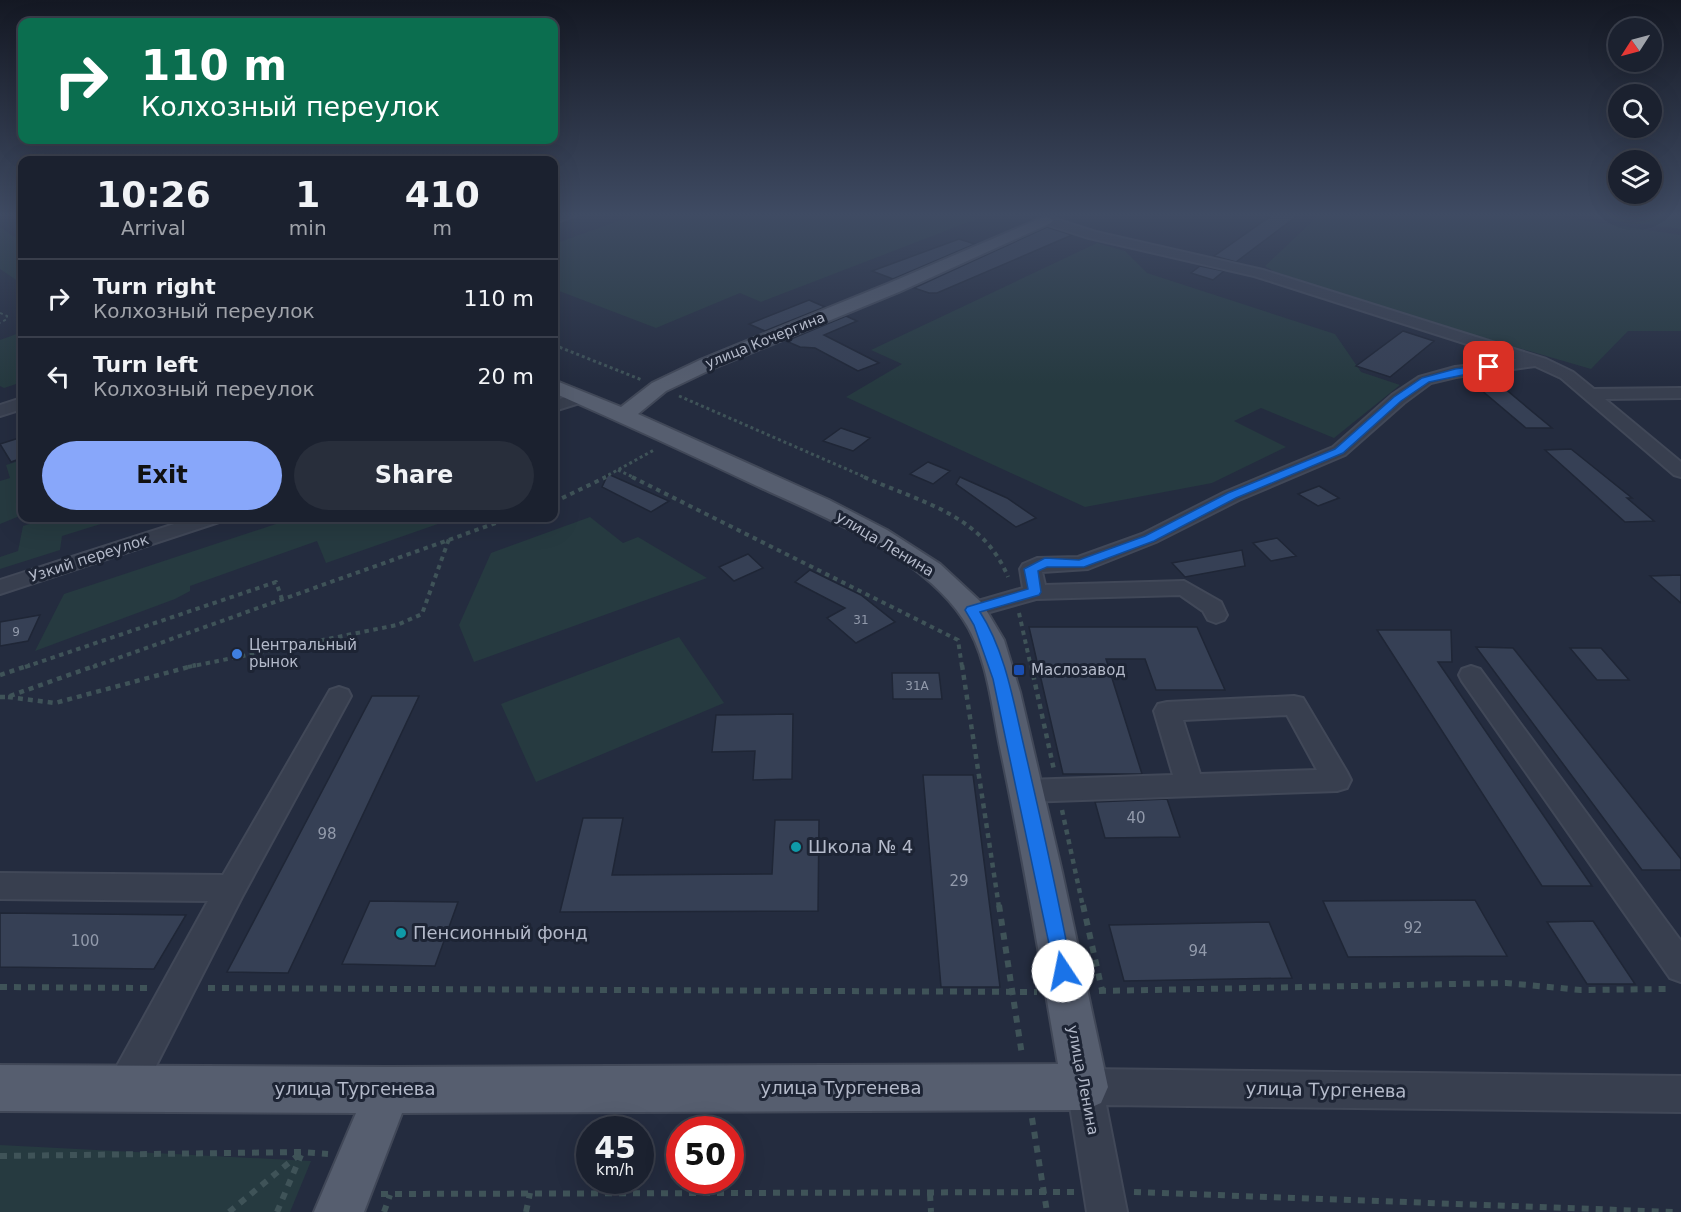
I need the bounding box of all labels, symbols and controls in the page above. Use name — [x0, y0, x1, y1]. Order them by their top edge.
north arrow — [1608, 18, 1662, 72]
map controls — [1608, 18, 1662, 204]
text: 110 m — [141, 41, 287, 90]
icon: right — [42, 42, 120, 120]
button: search — [1608, 84, 1662, 138]
text: Колхозный переулок — [141, 91, 440, 122]
button: layers — [1608, 150, 1662, 204]
text: 10:26 — [96, 174, 211, 215]
text: 1 — [295, 174, 320, 215]
text: 410 — [405, 174, 480, 215]
text: Arrival — [121, 216, 186, 240]
text: min — [289, 216, 327, 240]
text: m — [433, 216, 452, 240]
text: Turn right — [93, 274, 216, 299]
icon: right — [42, 282, 75, 315]
text: 110 m — [464, 286, 534, 311]
text: Колхозный переулок — [93, 299, 314, 323]
street label: улица Кочергина — [703, 309, 827, 371]
pin — [1463, 341, 1514, 392]
icon: arrive — [1472, 350, 1505, 383]
text: Turn left — [93, 352, 198, 377]
icon: left — [42, 360, 75, 393]
text: 20 m — [478, 364, 534, 389]
text: Колхозный переулок — [93, 377, 314, 401]
button: Exit — [42, 441, 282, 510]
button: Share — [294, 441, 534, 510]
street label: улица Ленина — [833, 508, 937, 580]
street label: Узкий переулок — [27, 530, 151, 586]
house number: 31 — [853, 613, 869, 627]
house number: 9 — [12, 625, 20, 639]
place label: Центральный рынок — [249, 636, 357, 671]
marker: Центральный рынок — [230, 647, 244, 661]
place label: Маслозавод — [1031, 661, 1126, 679]
marker: Маслозавод — [1012, 663, 1026, 677]
house number: 31А — [905, 679, 930, 693]
house number: 40 — [1126, 809, 1146, 827]
house number: 98 — [317, 825, 337, 843]
place label: Школа № 4 — [808, 836, 913, 857]
marker: Школа № 4 — [789, 840, 803, 854]
house number: 29 — [949, 872, 969, 890]
house number: 92 — [1403, 919, 1423, 937]
place label: Пенсионный фонд — [413, 922, 588, 943]
marker: Пенсионный фонд — [394, 926, 408, 940]
house number: 100 — [71, 932, 99, 950]
position arrow — [1031, 939, 1095, 1003]
house number: 94 — [1188, 942, 1208, 960]
street label: улица Ленина — [1064, 1024, 1102, 1136]
street label: улица Тургенева — [761, 1077, 921, 1098]
street label: улица Тургенева — [275, 1078, 435, 1099]
street label: улица Тургенева — [1245, 1078, 1407, 1101]
speed limit sign: 50 — [666, 1116, 744, 1194]
text: 45 — [594, 1130, 636, 1165]
text: km/h — [596, 1161, 634, 1179]

